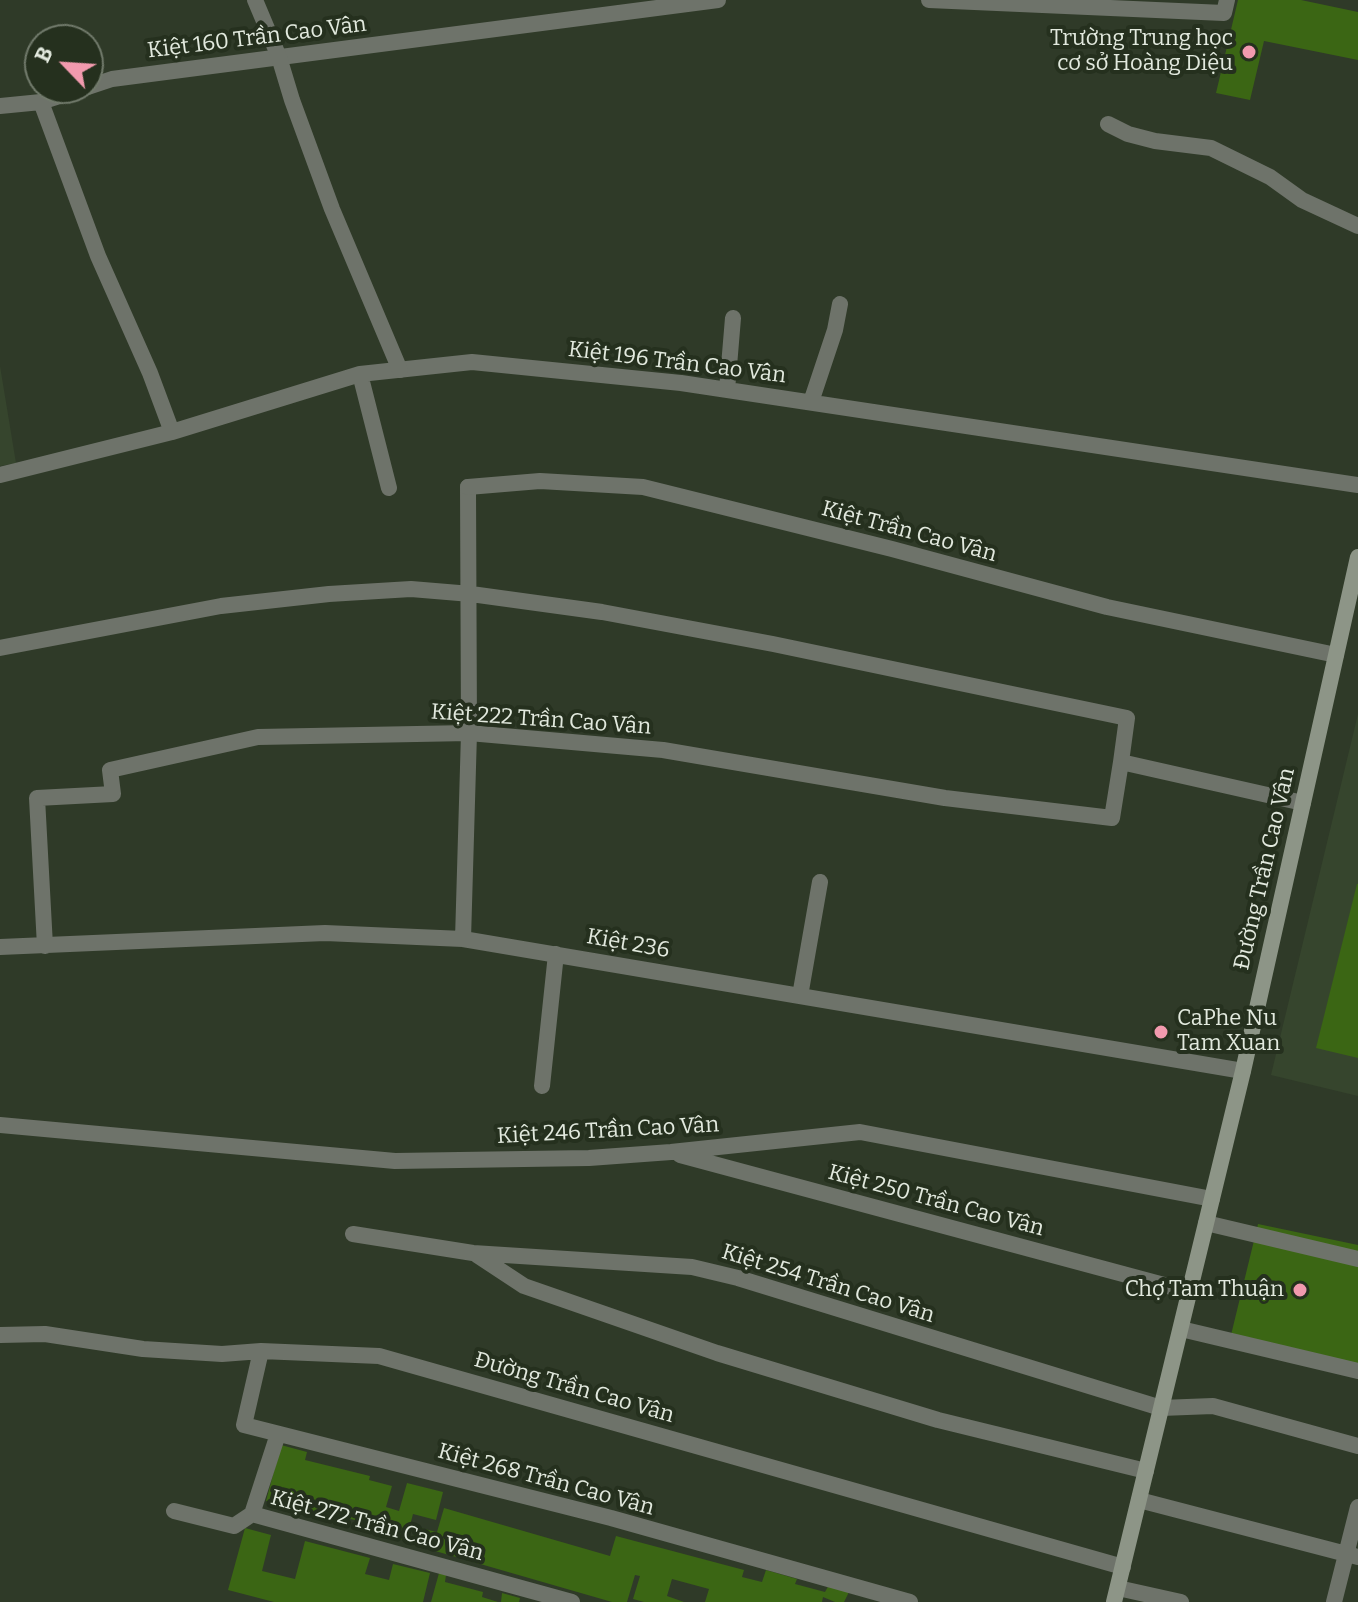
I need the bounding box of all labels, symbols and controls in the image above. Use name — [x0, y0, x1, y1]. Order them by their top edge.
street label: Kiệt 160 Trần Cao Vân — [146, 11, 368, 65]
north arrow — [24, 24, 104, 104]
place label: Trường Trung học cơ sở Hoàng Diệu — [1050, 26, 1233, 78]
text: B — [28, 42, 59, 67]
marker: Trường Trung học cơ sở Hoàng Diệu — [1240, 43, 1258, 61]
street label: Kiệt 196 Trần Cao Vân — [567, 337, 787, 389]
street label: Kiệt Trần Cao Vân — [819, 496, 999, 568]
street label: Kiệt 222 Trần Cao Vân — [430, 699, 652, 741]
street label: Đường Trần Cao Vân — [1229, 765, 1301, 973]
street label: Kiệt 236 — [585, 924, 671, 964]
place label: CaPhe Nu Tam Xuan — [1177, 1006, 1280, 1058]
marker: CaPhe Nu Tam Xuan — [1152, 1023, 1170, 1041]
street label: Kiệt 246 Trần Cao Vân — [496, 1112, 720, 1150]
street label: Kiệt 250 Trần Cao Vân — [825, 1159, 1047, 1243]
street label: Kiệt 254 Trần Cao Vân — [718, 1239, 938, 1329]
place label: Chợ Tam Thuận — [1125, 1277, 1284, 1303]
marker: Chợ Tam Thuận — [1291, 1281, 1309, 1299]
street label: Đường Trần Cao Vân — [471, 1347, 677, 1429]
street label: Kiệt 268 Trần Cao Vân — [435, 1438, 657, 1522]
street label: Kiệt 272 Trần Cao Vân — [268, 1485, 486, 1567]

